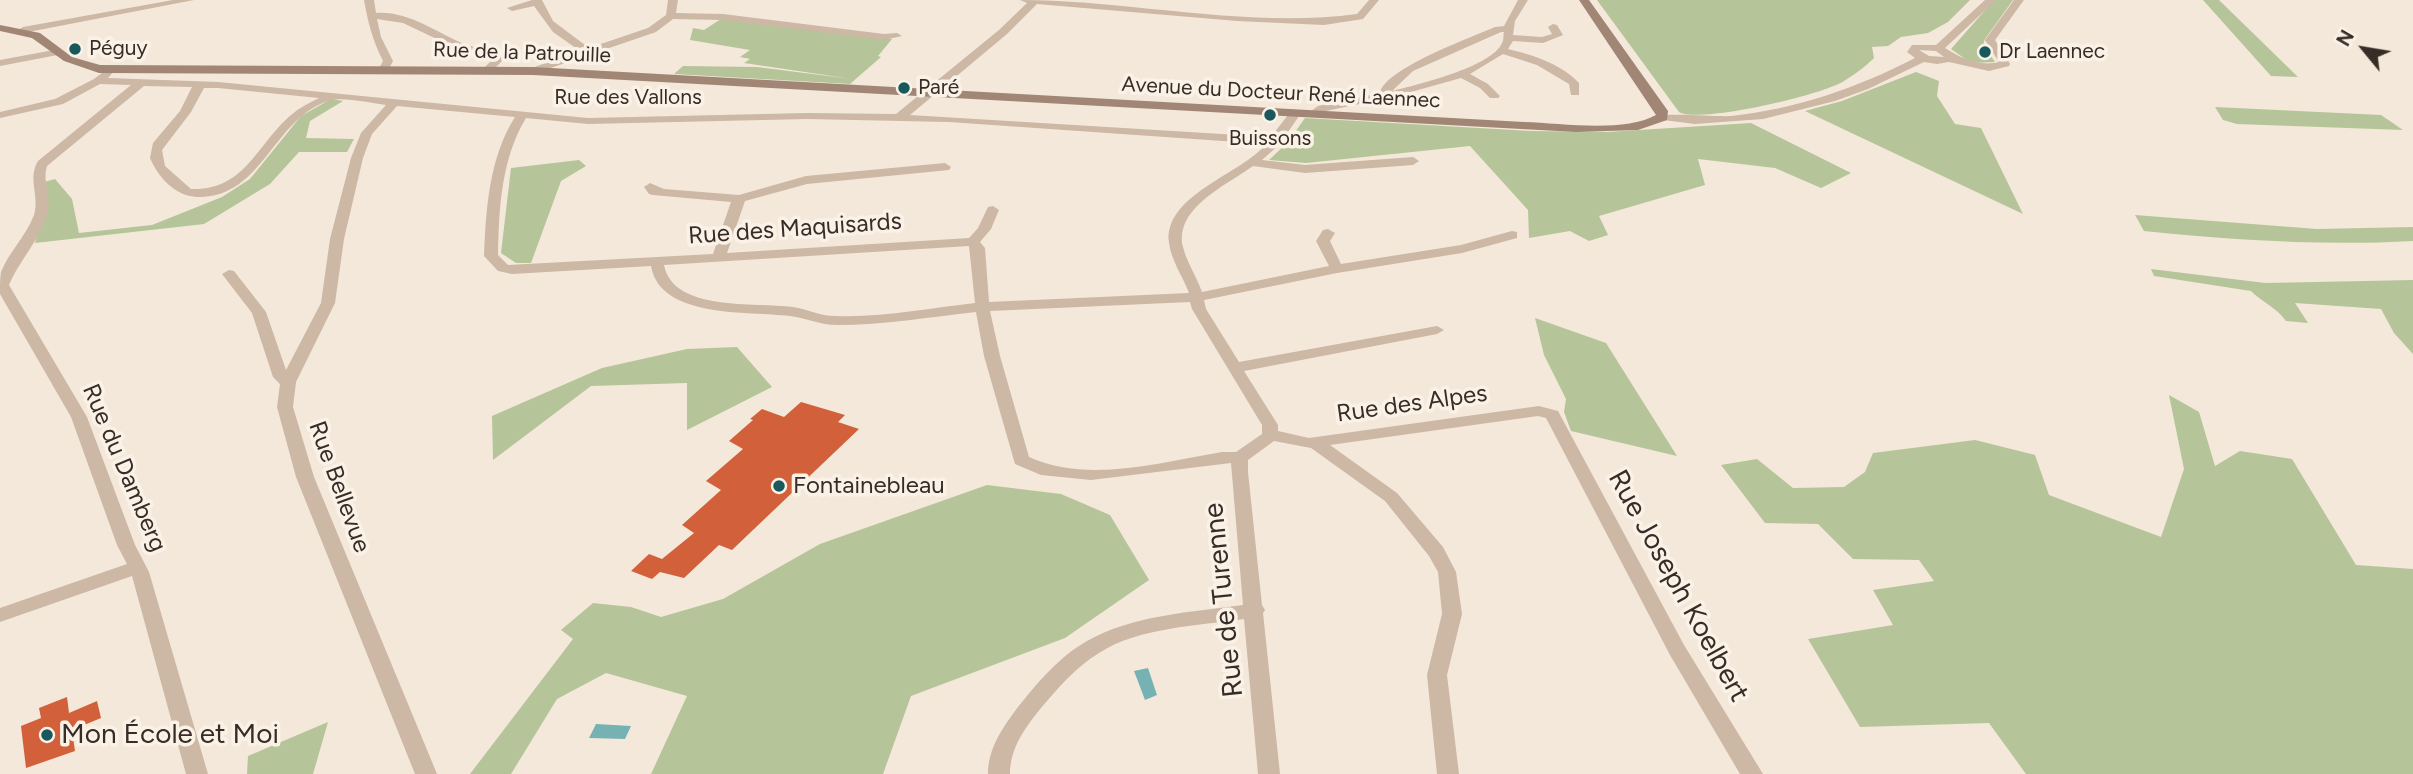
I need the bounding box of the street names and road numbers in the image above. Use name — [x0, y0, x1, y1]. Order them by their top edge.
street label: Rue de la Patrouille — [433, 37, 611, 69]
street label: Avenue du Docteur René Laennec — [1121, 72, 1441, 114]
street label: Rue des Vallons — [554, 85, 702, 111]
street label: Rue des Maquisards — [687, 207, 903, 251]
street label: Rue des Alpes — [1335, 379, 1489, 429]
street label: Rue du Damberg — [76, 380, 172, 556]
street label: Rue Bellevue — [302, 417, 376, 557]
street label: Rue Joseph Koelbert — [1600, 464, 1756, 708]
street label: Rue de Turenne — [1197, 501, 1251, 699]

